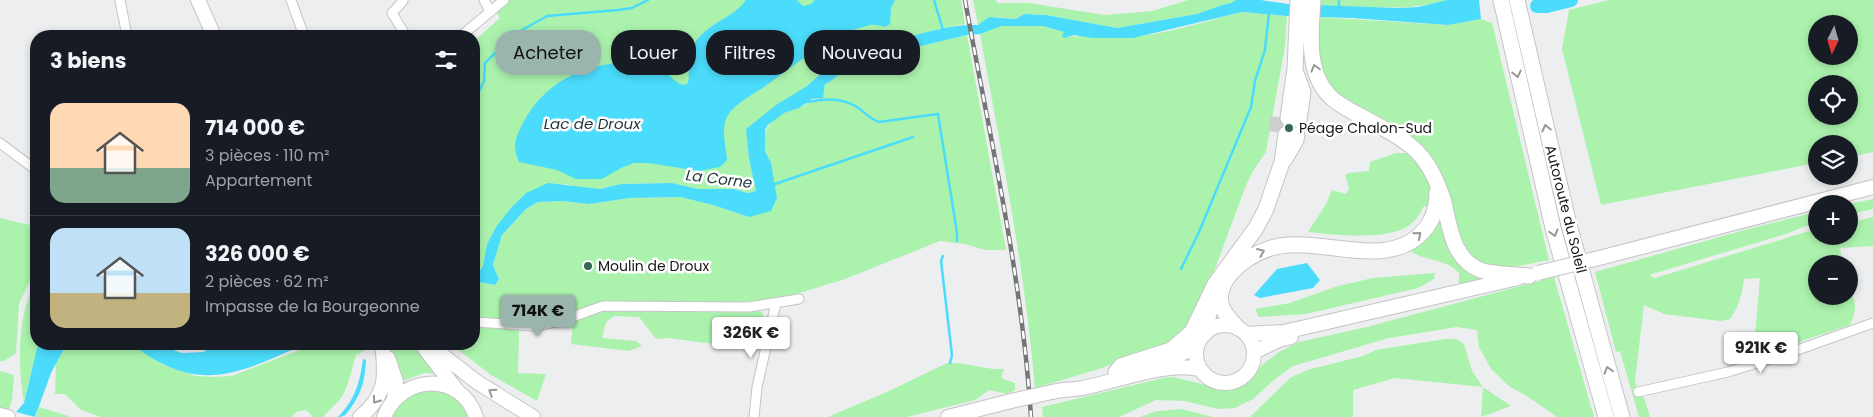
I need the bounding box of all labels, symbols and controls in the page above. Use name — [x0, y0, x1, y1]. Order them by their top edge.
north arrow — [1808, 15, 1858, 65]
map controls — [1808, 15, 1858, 305]
chip: Acheter — [495, 30, 601, 75]
chip: Louer — [611, 30, 696, 75]
chip: Filtres — [706, 30, 794, 75]
chip: Nouveau — [804, 30, 920, 75]
text: 3 biens — [50, 46, 126, 75]
icon: filters — [432, 46, 460, 74]
one-way arrow — [1310, 64, 1321, 73]
one-way arrow — [1511, 70, 1522, 79]
button: locate — [1808, 75, 1858, 125]
text: 714 000 € — [205, 113, 305, 142]
water label: Lac de Droux — [544, 113, 641, 134]
place label: Péage Chalon-Sud — [1299, 118, 1432, 138]
marker: Péage Chalon-Sud — [1283, 122, 1295, 134]
icon: home — [90, 123, 150, 183]
one-way arrow — [1541, 124, 1552, 133]
button: layers — [1808, 135, 1858, 185]
street label: Autoroute du Soleil — [1540, 143, 1592, 275]
text: 3 pièces · 110 m² — [205, 144, 330, 167]
water label: La Corne — [685, 164, 753, 193]
text: Appartement — [205, 169, 312, 192]
button: + — [1808, 195, 1858, 245]
one-way arrow — [1548, 228, 1559, 237]
one-way arrow — [1412, 232, 1421, 240]
text: 326 000 € — [205, 239, 310, 268]
icon: home — [90, 248, 150, 308]
one-way arrow — [1256, 248, 1265, 259]
button: − — [1808, 255, 1858, 305]
place label: Moulin de Droux — [598, 256, 709, 276]
marker: Moulin de Droux — [582, 260, 594, 272]
text: 2 pièces · 62 m² — [205, 270, 328, 293]
pin: 714K € — [497, 294, 579, 337]
text: Impasse de la Bourgeonne — [205, 295, 420, 318]
text: 714K € — [512, 299, 564, 322]
pin: 326K € — [710, 316, 792, 359]
text: 326K € — [723, 321, 779, 344]
pin: 921K € — [1720, 332, 1802, 374]
text: 921K € — [1735, 336, 1787, 359]
one-way arrow — [1604, 367, 1614, 375]
one-way arrow — [488, 389, 497, 398]
one-way arrow — [373, 394, 382, 404]

